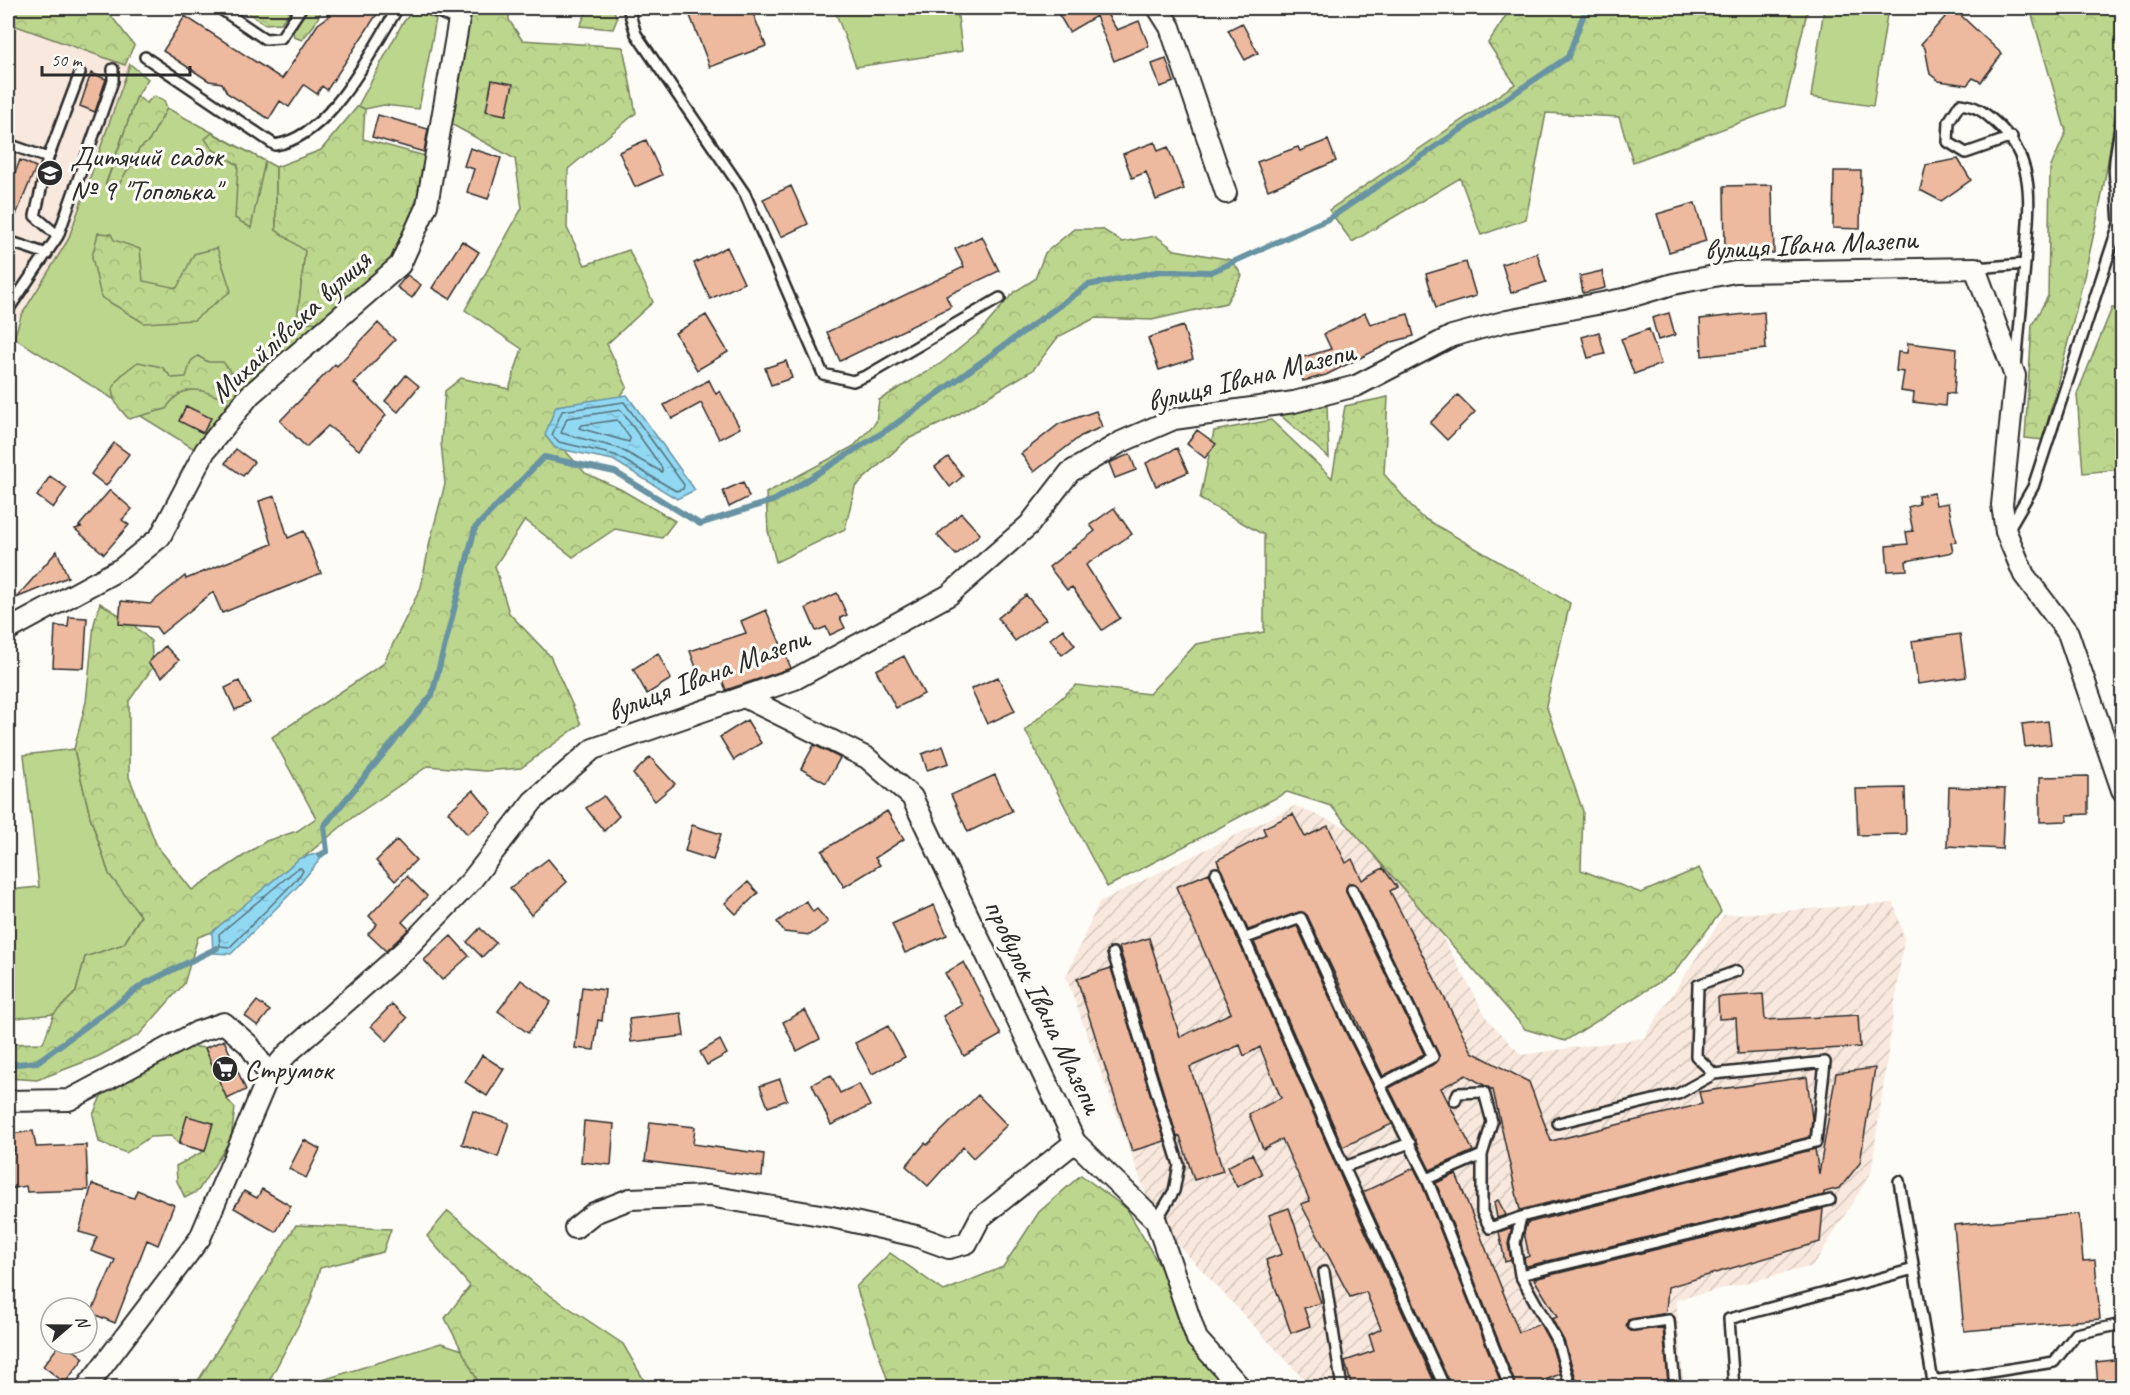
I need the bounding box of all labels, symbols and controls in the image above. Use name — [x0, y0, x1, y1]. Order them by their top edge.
scale bar — [42, 39, 190, 77]
text: 50 m — [51, 49, 84, 71]
place label: Дитячий садок № 9 "Тополька" — [70, 137, 226, 209]
school or university icon: Дитячий садок № 9 "Тополька" — [35, 158, 65, 188]
street label: вулиця Івана Мазепи — [1704, 219, 1920, 269]
street label: Михайлівська вулиця — [201, 241, 380, 411]
street label: вулиця Івана Мазепи — [1143, 331, 1361, 420]
street label: вулиця Івана Мазепи — [602, 617, 816, 730]
street label: провулок Івана Мазепи — [976, 892, 1113, 1121]
place label: Струмок — [244, 1050, 336, 1088]
supermarket icon: Струмок — [210, 1054, 240, 1084]
north arrow — [39, 1296, 99, 1356]
text: N — [71, 1313, 94, 1332]

